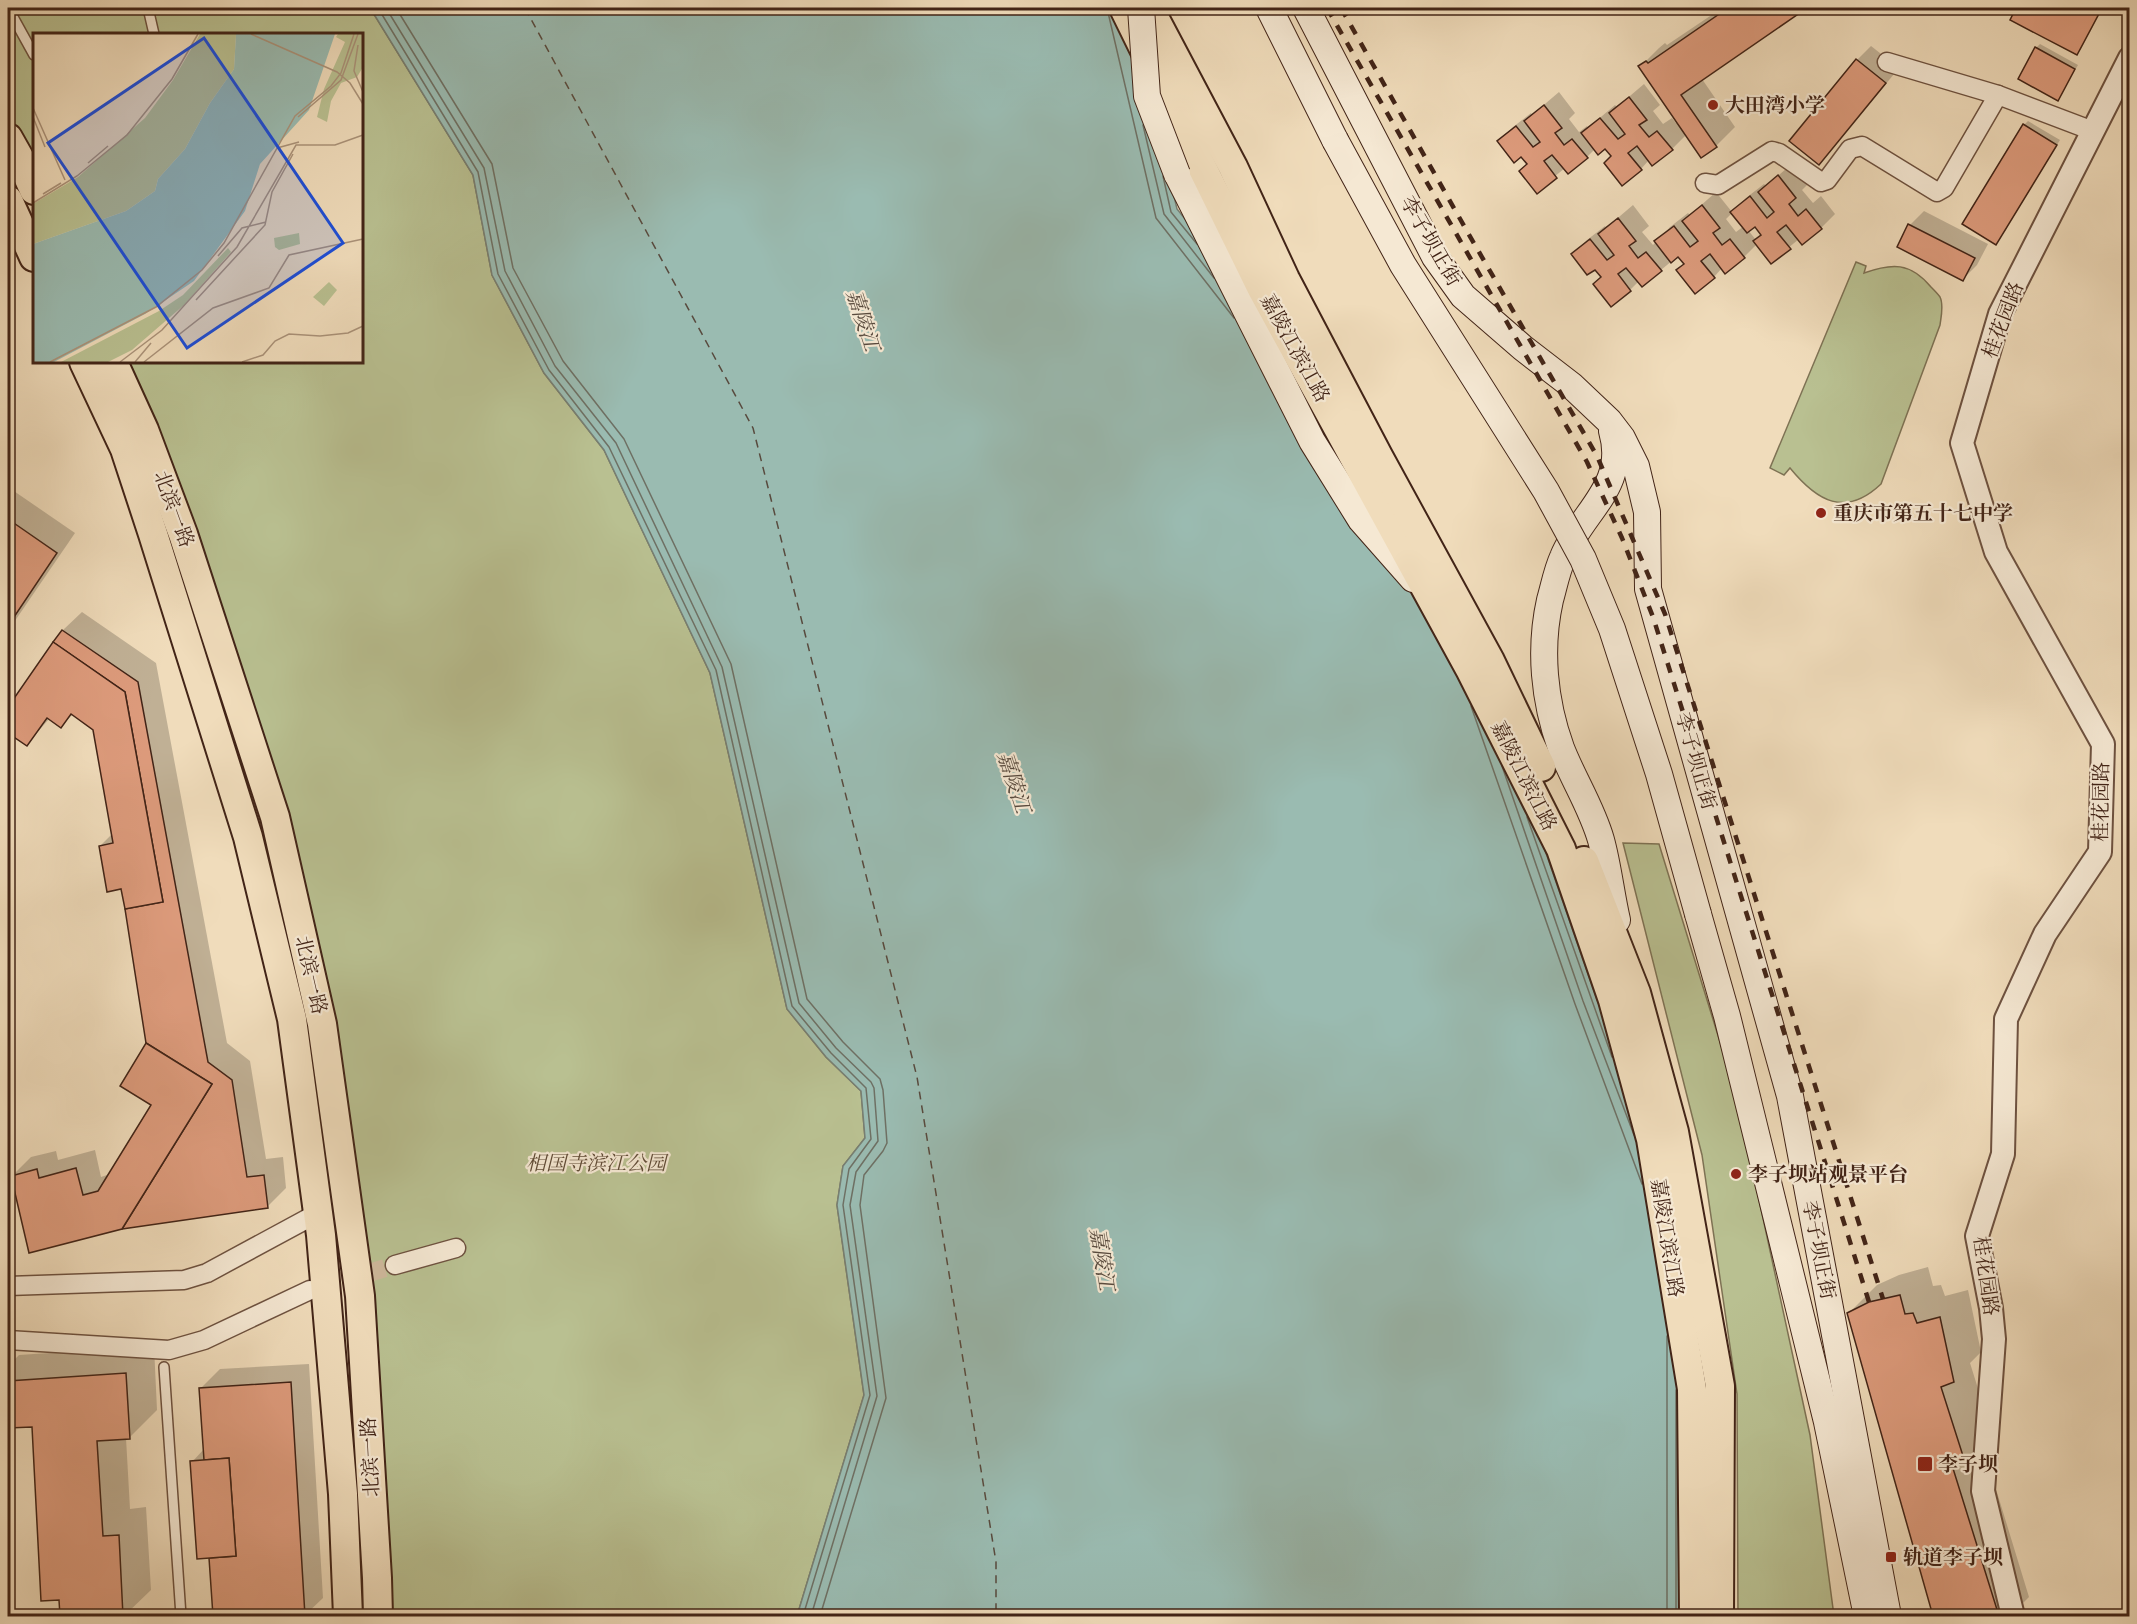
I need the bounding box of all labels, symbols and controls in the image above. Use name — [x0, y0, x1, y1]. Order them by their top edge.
inset map — [33, 33, 363, 363]
place label: 大田湾小学 — [1725, 94, 1825, 117]
marker: 大田湾小学 — [1706, 98, 1720, 112]
street label: 李子坝正街 — [1396, 192, 1466, 290]
street label: 桂花园路 — [1978, 279, 2028, 361]
water label: 嘉陵江 — [842, 286, 885, 357]
street label: 嘉陵江滨江路 — [1256, 290, 1334, 406]
street label: 北滨一路 — [150, 467, 198, 551]
place label: 重庆市第五十七中学 — [1833, 502, 2013, 525]
marker: 重庆市第五十七中学 — [1814, 506, 1828, 520]
street label: 李子坝正街 — [1671, 710, 1721, 812]
street label: 嘉陵江滨江路 — [1487, 717, 1561, 835]
water label: 嘉陵江 — [993, 748, 1036, 819]
street label: 桂花园路 — [2089, 762, 2113, 842]
street label: 北滨一路 — [291, 933, 331, 1017]
park label: 相国寺滨江公园 — [526, 1152, 669, 1175]
place label: 李子坝站观景平台 — [1748, 1163, 1908, 1186]
marker: 李子坝站观景平台 — [1729, 1167, 1743, 1181]
street label: 嘉陵江滨江路 — [1646, 1177, 1688, 1299]
street label: 李子坝正街 — [1798, 1199, 1840, 1301]
water label: 嘉陵江 — [1085, 1226, 1119, 1295]
street label: 桂花园路 — [1969, 1235, 2003, 1317]
street label: 北滨一路 — [356, 1416, 384, 1498]
place label: 李子坝 — [1938, 1453, 1998, 1476]
marker: 李子坝 — [1916, 1455, 1934, 1473]
place label: 轨道李子坝 — [1903, 1546, 2003, 1569]
marker: 轨道李子坝 — [1884, 1550, 1898, 1564]

